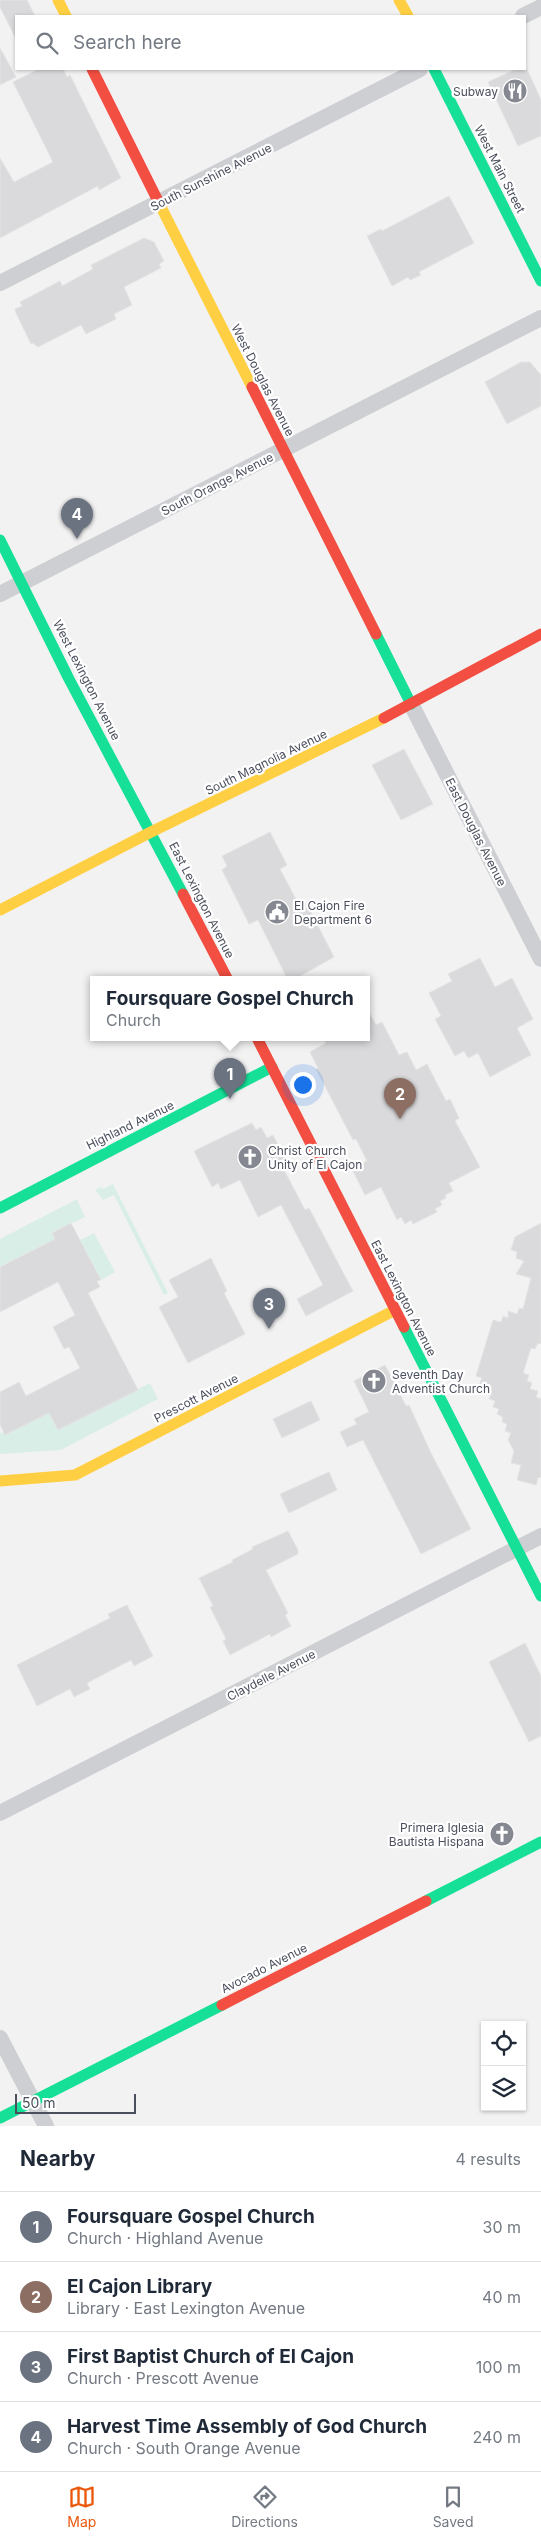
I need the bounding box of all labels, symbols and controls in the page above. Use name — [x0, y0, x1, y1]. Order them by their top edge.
search box — [15, 15, 526, 70]
icon: search — [33, 29, 61, 57]
text: Search here — [73, 31, 182, 54]
restaurant icon: Subway — [502, 78, 528, 104]
place label: Subway — [453, 84, 498, 99]
street label: West Main Street — [471, 123, 529, 216]
street label: South Sunshine Avenue — [148, 140, 274, 214]
street label: West Douglas Avenue — [228, 321, 298, 439]
street label: South Orange Avenue — [158, 449, 276, 519]
pin: 4 — [61, 498, 93, 539]
street label: West Lexington Avenue — [50, 617, 124, 743]
street label: South Magnolia Avenue — [203, 726, 329, 798]
street label: East Douglas Avenue — [442, 775, 510, 889]
street label: East Lexington Avenue — [166, 839, 238, 961]
place label: El Cajon Fire Department 6 — [294, 898, 372, 927]
public building icon: El Cajon Fire Department 6 — [264, 899, 290, 925]
popup — [90, 976, 370, 1041]
text: Foursquare Gospel Church — [106, 987, 354, 1010]
text: Church — [106, 1010, 161, 1030]
pin: 1 — [214, 1058, 246, 1099]
your location — [290, 1072, 316, 1098]
pin: 2 — [384, 1078, 416, 1119]
street label: Highland Avenue — [84, 1097, 176, 1153]
place label: Christ Church Unity of El Cajon — [268, 1143, 362, 1172]
church icon: Christ Church Unity of El Cajon — [237, 1144, 263, 1170]
street label: East Lexington Avenue — [368, 1237, 440, 1359]
pin: 3 — [253, 1288, 285, 1329]
place label: Seventh Day Adventist Church — [392, 1367, 490, 1396]
church icon: Seventh Day Adventist Church — [361, 1368, 387, 1394]
street label: Prescott Avenue — [151, 1370, 241, 1426]
street label: Claydelle Avenue — [224, 1646, 318, 1704]
place label: Primera Iglesia Bautista Hispana — [389, 1820, 484, 1849]
church icon: Primera Iglesia Bautista Hispana — [489, 1821, 515, 1847]
street label: Avocado Avenue — [218, 1940, 310, 1996]
map controls — [481, 2021, 526, 2111]
button: locate — [481, 2021, 526, 2066]
button: layers — [481, 2066, 526, 2111]
scale bar — [15, 2091, 136, 2114]
text: 50 m — [22, 2094, 56, 2111]
text: Nearby — [20, 2146, 95, 2171]
text: 4 results — [456, 2149, 521, 2169]
text: Foursquare Gospel Church — [67, 2205, 315, 2228]
text: 1 — [33, 2217, 39, 2237]
text: 30 m — [483, 2217, 521, 2237]
text: Church · Highland Avenue — [67, 2228, 263, 2248]
text: El Cajon Library — [67, 2275, 212, 2298]
text: 2 — [31, 2287, 41, 2307]
text: 40 m — [482, 2287, 521, 2307]
text: Library · East Lexington Avenue — [67, 2298, 305, 2318]
text: First Baptist Church of El Cajon — [67, 2345, 354, 2368]
text: 3 — [31, 2357, 41, 2377]
text: 100 m — [476, 2357, 521, 2377]
text: Church · Prescott Avenue — [67, 2368, 259, 2388]
text: Harvest Time Assembly of God Church — [67, 2415, 427, 2438]
text: 4 — [31, 2427, 41, 2447]
text: 240 m — [473, 2427, 521, 2447]
text: Church · South Orange Avenue — [67, 2438, 301, 2458]
tab: Map — [67, 2483, 96, 2530]
tab: Directions — [231, 2483, 298, 2530]
tab: Saved — [433, 2483, 474, 2530]

